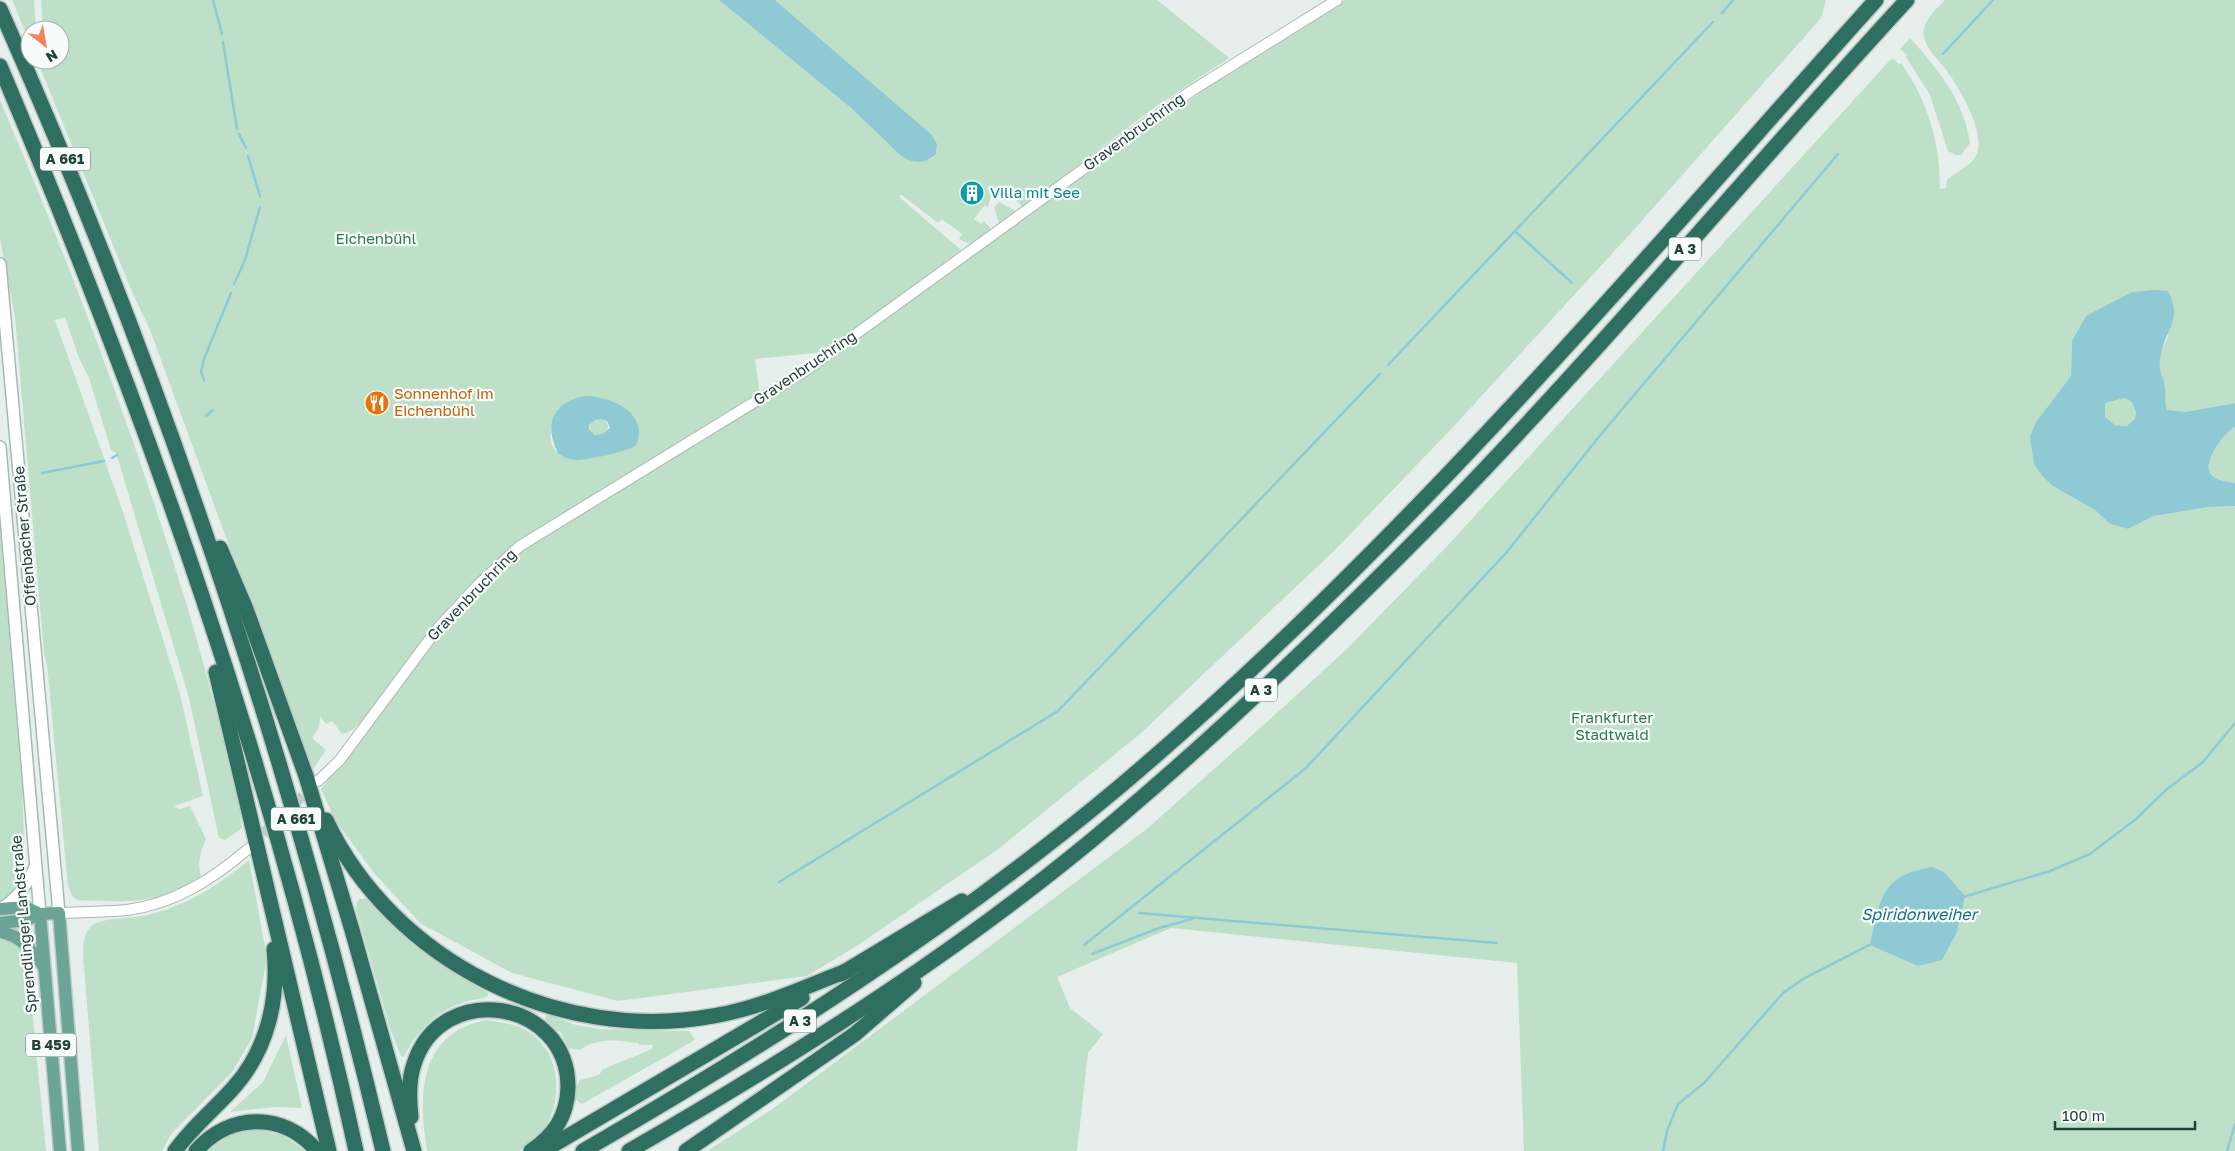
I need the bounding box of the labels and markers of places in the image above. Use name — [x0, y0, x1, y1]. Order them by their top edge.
building icon: Villa mit See — [959, 180, 985, 206]
place label: Villa mit See — [990, 183, 1080, 201]
place label: Sonnenhof im Eichenbühl — [394, 384, 494, 419]
restaurant icon: Sonnenhof im Eichenbühl — [364, 390, 390, 416]

